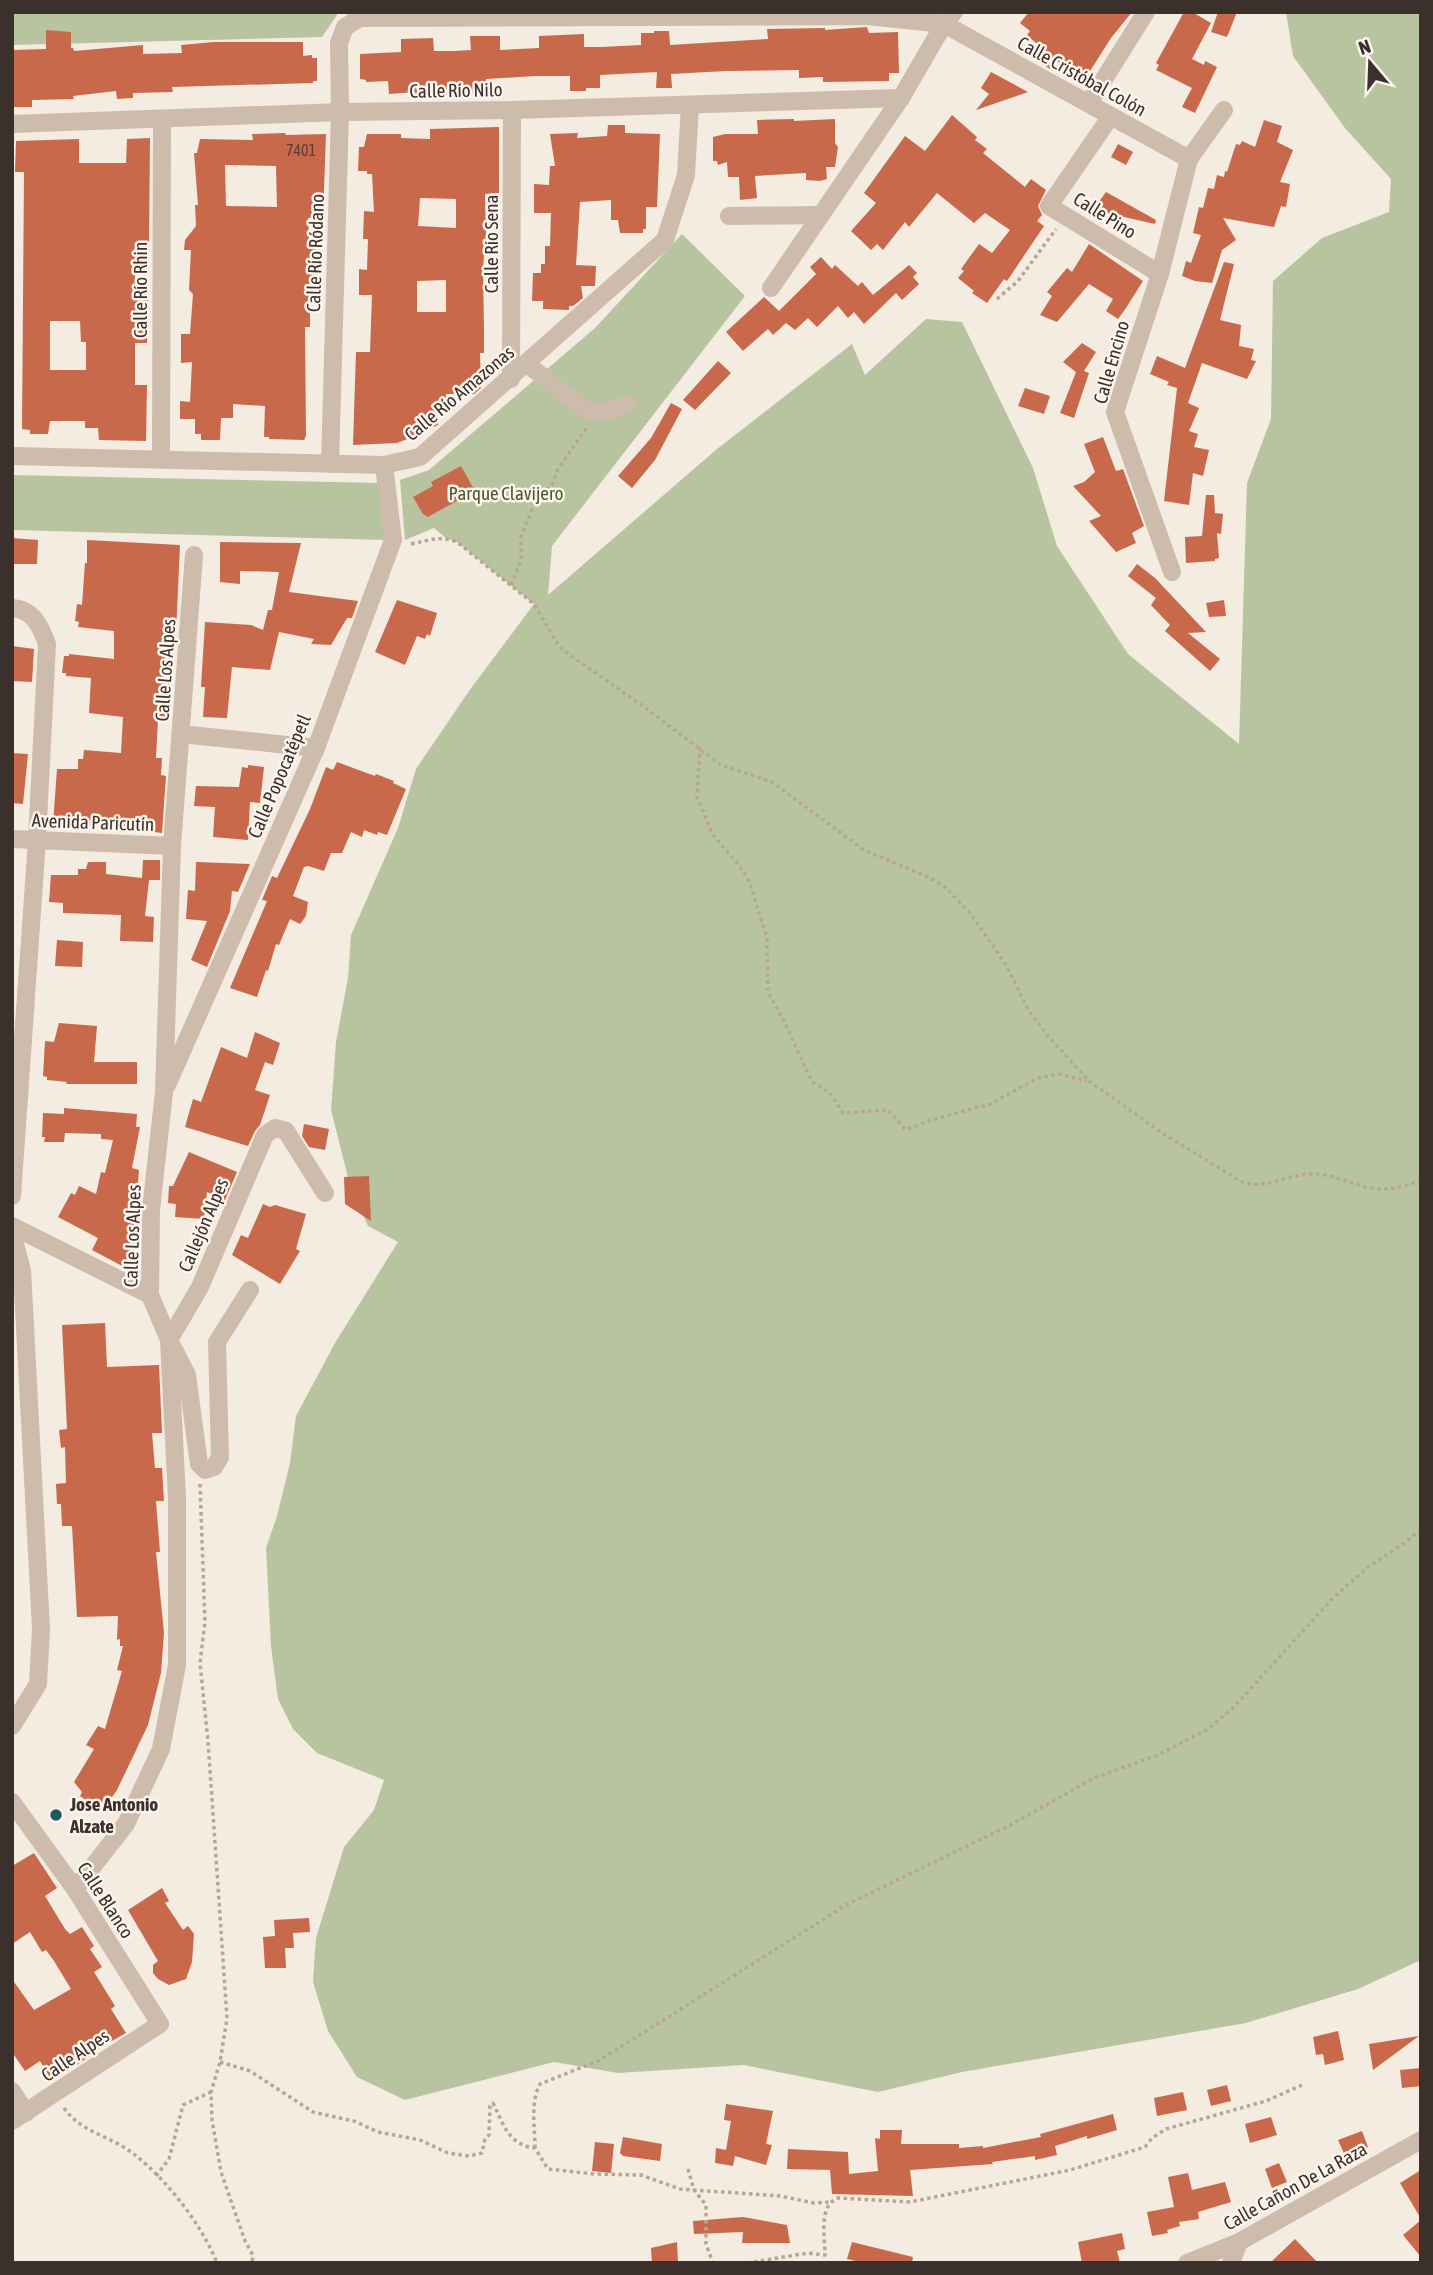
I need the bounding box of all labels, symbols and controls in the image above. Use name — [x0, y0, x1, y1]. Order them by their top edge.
north arrow — [1335, 28, 1405, 98]
street label: Calle Cristóbal Colón — [1014, 31, 1150, 121]
text: N — [1356, 35, 1373, 59]
street label: Calle Río Nilo — [409, 78, 503, 102]
house number: 7401 — [286, 141, 316, 159]
street label: Calle Pino — [1070, 187, 1141, 243]
street label: Calle Río Ródano — [302, 193, 328, 313]
street label: Calle Río Sena — [480, 195, 502, 293]
street label: Calle Río Rhin — [129, 242, 151, 338]
street label: Calle Encino — [1089, 318, 1133, 406]
street label: Calle Río Amazonas — [400, 341, 518, 445]
park label: Parque Clavijero — [449, 482, 564, 504]
street label: Calle Los Alpes — [150, 618, 180, 722]
street label: Calle Popocatépetl — [243, 711, 315, 841]
street label: Avenida Paricutín — [31, 809, 155, 835]
street label: Callejón Alpes — [173, 1175, 233, 1275]
street label: Calle Los Alpes — [119, 1184, 145, 1288]
place label: Jose Antonio Alzate — [69, 1793, 158, 1837]
marker: Jose Antonio Alzate — [48, 1807, 64, 1823]
street label: Calle Blanco — [73, 1858, 139, 1942]
street label: Calle Alpes — [37, 2024, 113, 2086]
street label: Calle Cañon De La Raza — [1219, 2137, 1371, 2235]

